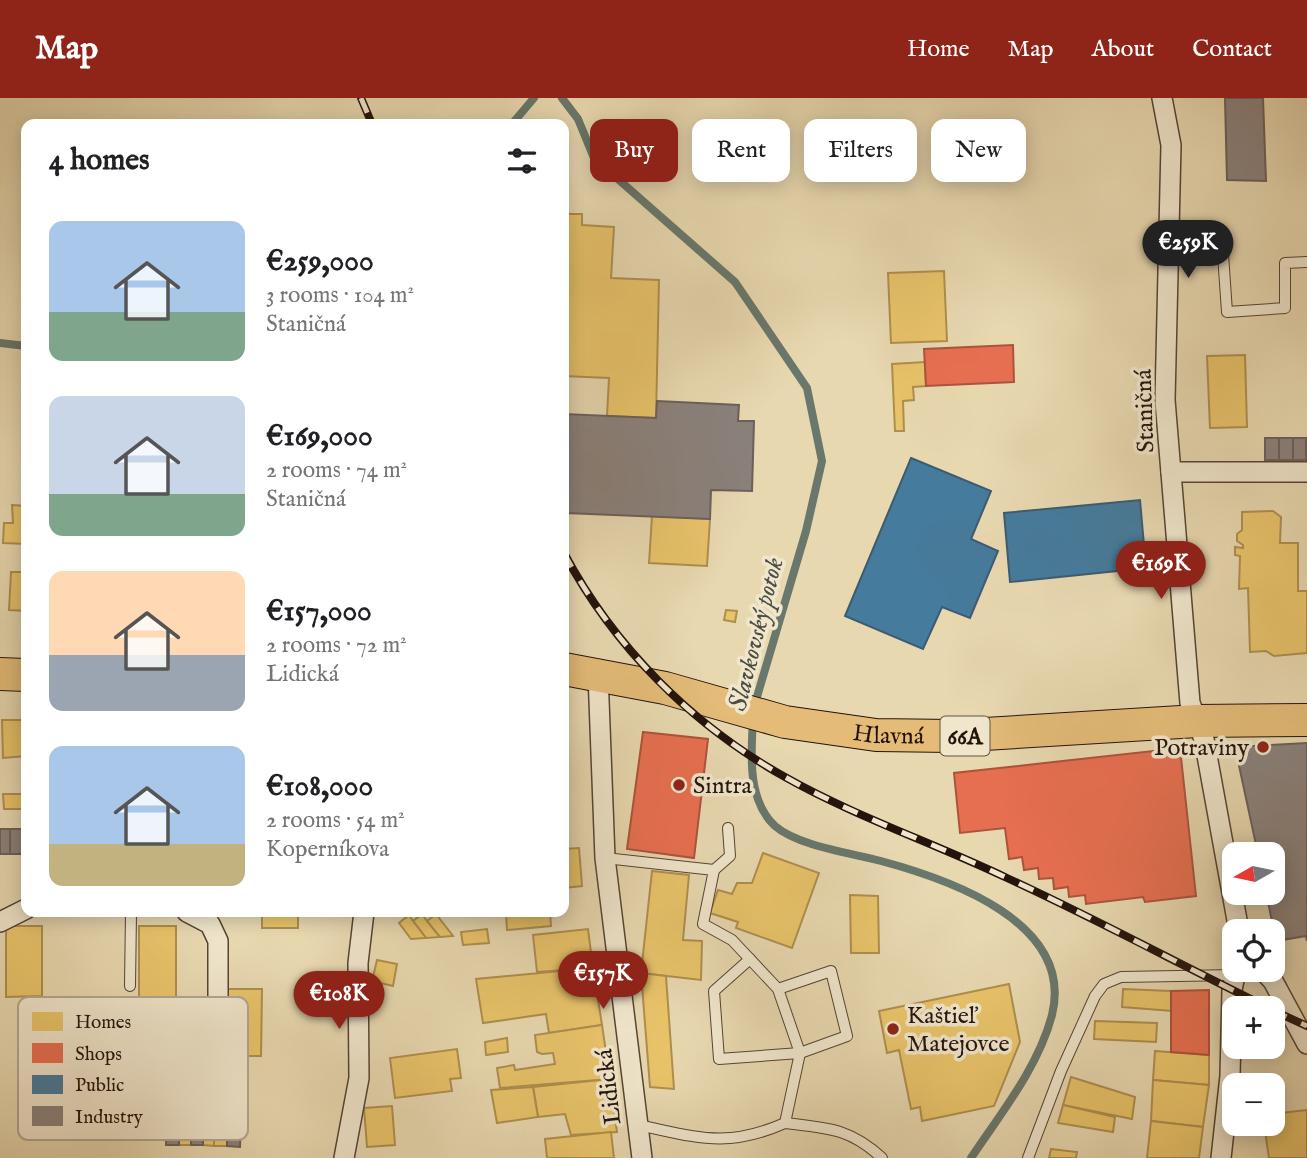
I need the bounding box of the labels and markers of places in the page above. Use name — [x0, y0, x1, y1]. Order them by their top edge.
pin: €259K — [1139, 220, 1237, 280]
pin: €169K — [1112, 542, 1210, 601]
place label: Potraviny — [1154, 733, 1249, 764]
marker: Potraviny — [1255, 739, 1271, 755]
place label: Sintra — [693, 771, 752, 802]
marker: Sintra — [671, 777, 687, 793]
pin: €157K — [554, 951, 652, 1011]
pin: €108K — [290, 972, 388, 1031]
place label: Kaštieľ Matejovce — [907, 1001, 1009, 1060]
marker: Kaštieľ Matejovce — [885, 1021, 901, 1037]

